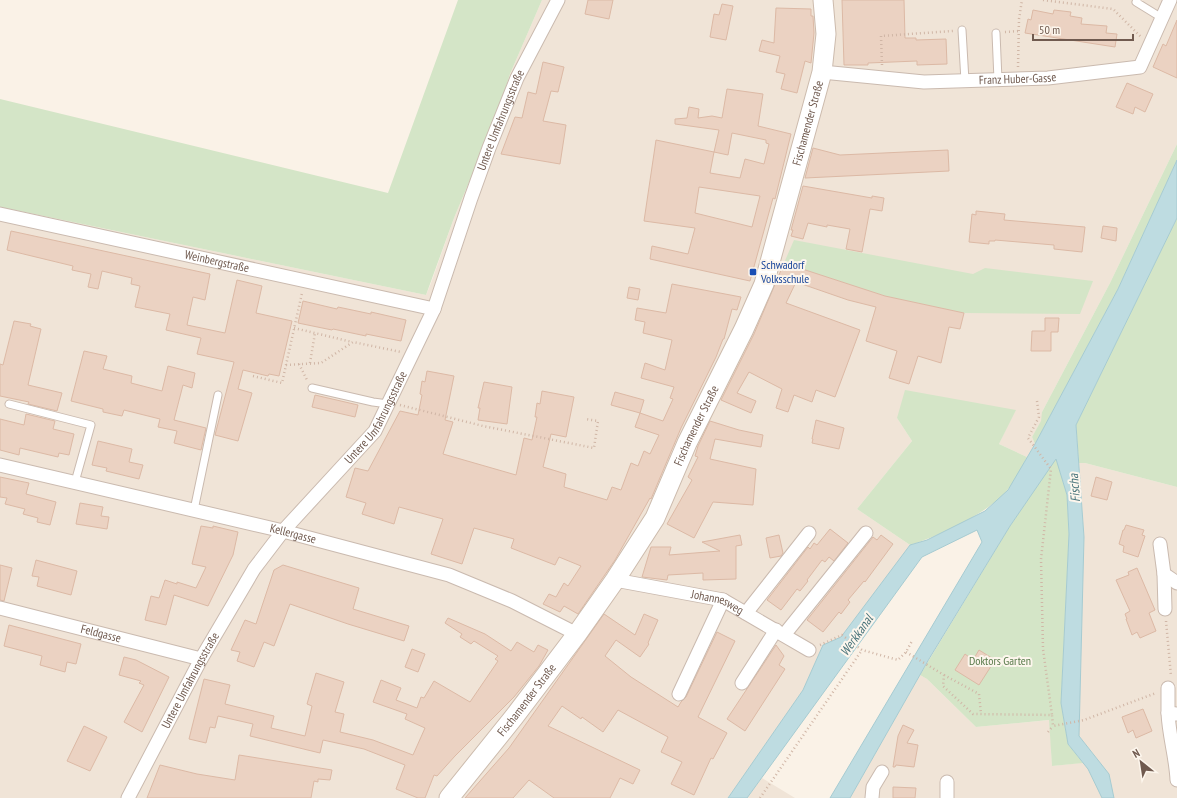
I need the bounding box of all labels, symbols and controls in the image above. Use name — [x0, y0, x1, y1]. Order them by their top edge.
scale bar — [1033, 16, 1133, 42]
text: 50 m — [1039, 22, 1060, 37]
street label: Untere Umfahrungsstraße — [474, 67, 527, 172]
street label: Franz Huber-Gasse — [979, 69, 1057, 87]
street label: Fischamender Straße — [789, 79, 826, 167]
street label: Weinbergstraße — [183, 247, 251, 275]
place label: Schwadorf Volksschule — [760, 257, 809, 286]
marker: Schwadorf Volksschule — [748, 267, 758, 277]
street label: Untere Umfahrungsstraße — [341, 369, 410, 466]
street label: Fischamender Straße — [670, 383, 722, 468]
water label: Fischa — [1065, 473, 1084, 503]
street label: Kellergasse — [268, 520, 318, 547]
street label: Johannesweg — [689, 586, 747, 617]
water label: Werkkanal — [836, 610, 878, 659]
street label: Feldgasse — [79, 621, 123, 645]
street label: Untere Umfahrungsstraße — [158, 629, 222, 731]
park label: Doktors Garten — [969, 653, 1031, 668]
street label: Fischamender Straße — [494, 660, 559, 739]
north arrow — [1121, 742, 1161, 782]
text: N — [1130, 746, 1142, 761]

